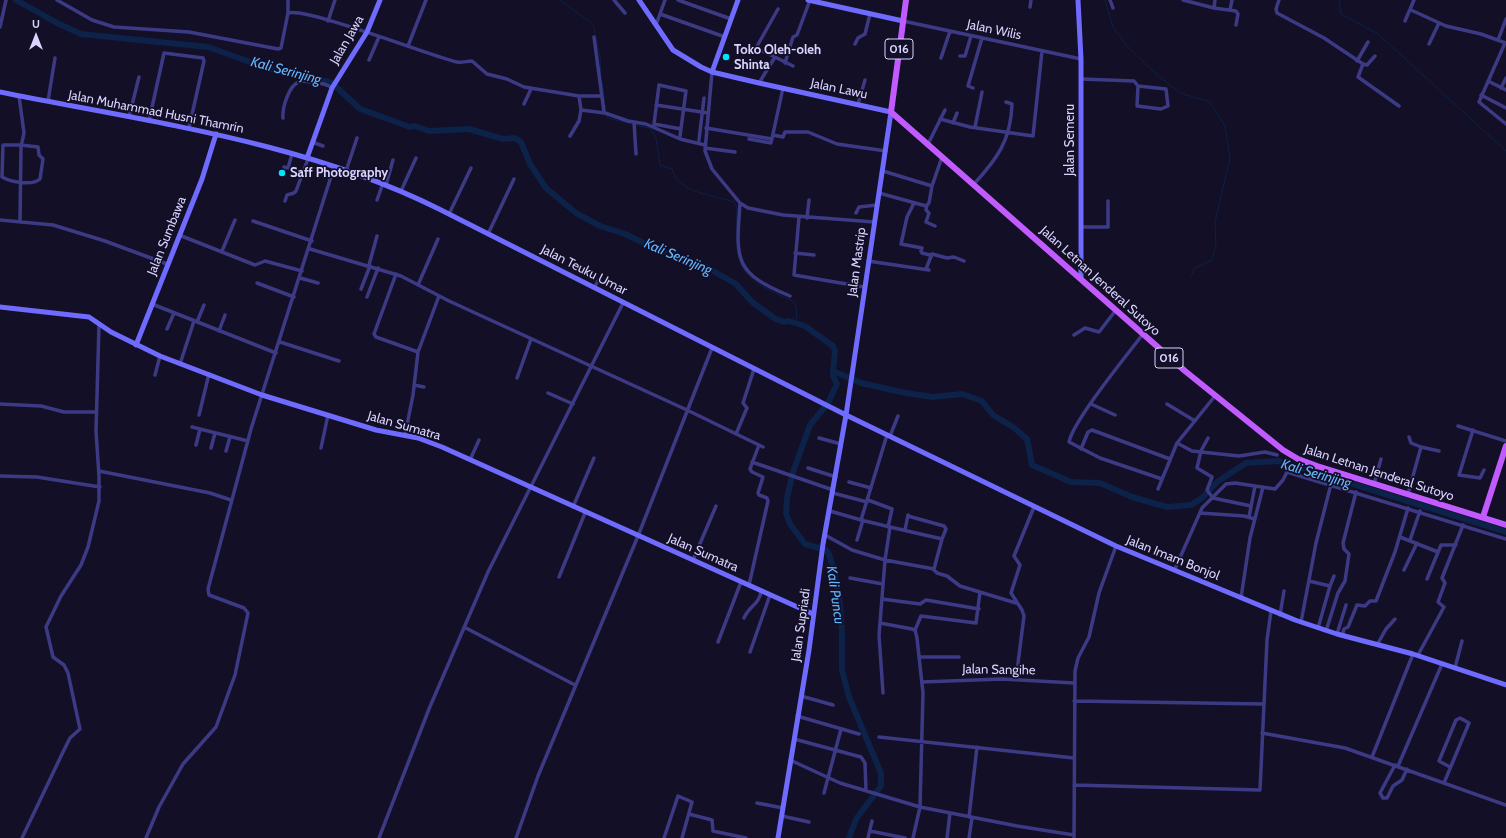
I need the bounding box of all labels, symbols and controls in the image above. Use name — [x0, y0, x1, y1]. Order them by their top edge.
street label: Jalan Jawa — [327, 13, 367, 67]
north arrow — [16, 16, 56, 56]
text: U — [32, 17, 40, 31]
street label: Jalan Wilis — [965, 17, 1023, 43]
road number: 016 — [885, 39, 913, 59]
place label: Toko Oleh-oleh Shinta — [734, 42, 821, 73]
marker: Toko Oleh-oleh Shinta — [721, 52, 731, 62]
water label: Kali Serinjing — [249, 54, 323, 88]
street label: Jalan Lawu — [809, 75, 869, 103]
street label: Jalan Muhammad Husni Thamrin — [67, 87, 245, 137]
street label: Jalan Semeru — [1062, 104, 1078, 176]
place label: Saff Photography — [290, 165, 388, 181]
marker: Saff Photography — [277, 168, 287, 178]
street label: Jalan Sumbawa — [144, 194, 190, 278]
street label: Jalan Letnan Jenderal Sutoyo — [1037, 223, 1163, 339]
street label: Jalan Mastrip — [844, 226, 870, 298]
water label: Kali Serinjing — [641, 235, 715, 279]
street label: Jalan Teuku Umar — [538, 242, 630, 298]
road number: 016 — [1155, 348, 1183, 368]
street label: Jalan Sumatra — [366, 408, 442, 444]
street label: Jalan Letnan Jenderal Sutoyo — [1302, 441, 1456, 505]
water label: Kali Serinjing — [1279, 456, 1353, 492]
street label: Jalan Sumatra — [665, 531, 741, 575]
street label: Jalan Imam Bonjol — [1124, 532, 1222, 584]
water label: Kali Puncu — [823, 565, 847, 625]
street label: Jalan Supriadi — [788, 587, 814, 663]
street label: Jalan Sangihe — [962, 662, 1036, 678]

